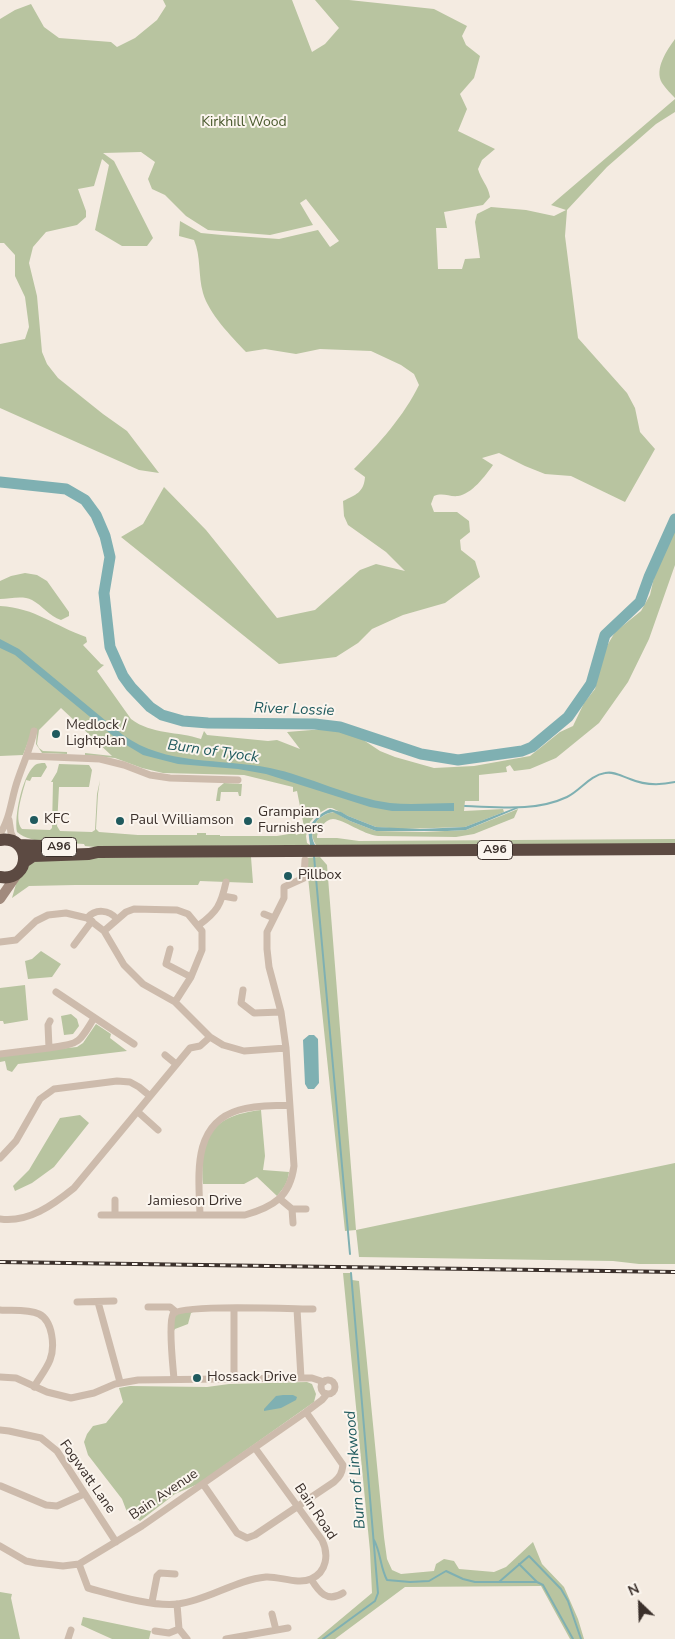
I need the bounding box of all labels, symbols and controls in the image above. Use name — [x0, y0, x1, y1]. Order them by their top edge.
park label: Kirkhill Wood — [201, 115, 287, 131]
water label: River Lossie — [253, 700, 335, 720]
place label: Medlock / Lightplan — [66, 718, 126, 750]
marker: Medlock / Lightplan — [50, 728, 62, 740]
water label: Burn of Tyock — [166, 737, 260, 767]
place label: Grampian Furnishers — [258, 805, 323, 838]
place label: KFC — [44, 812, 70, 828]
place label: Paul Williamson — [130, 813, 234, 829]
marker: KFC — [28, 814, 40, 826]
marker: Paul Williamson — [114, 815, 126, 827]
marker: Grampian Furnishers — [242, 815, 254, 827]
road number: A96 — [42, 838, 76, 856]
road number: A96 — [478, 840, 512, 860]
place label: Pillbox — [298, 868, 342, 884]
marker: Pillbox — [282, 870, 294, 882]
street label: Jamieson Drive — [148, 1194, 242, 1210]
place label: Hossack Drive — [207, 1370, 297, 1386]
marker: Hossack Drive — [191, 1372, 203, 1384]
water label: Burn of Linkwood — [342, 1410, 370, 1530]
street label: Fogwatt Lane — [55, 1437, 119, 1517]
street label: Bain Avenue — [126, 1466, 202, 1524]
street label: Bain Road — [290, 1481, 340, 1543]
north arrow — [615, 1579, 665, 1629]
text: N — [625, 1579, 642, 1601]

